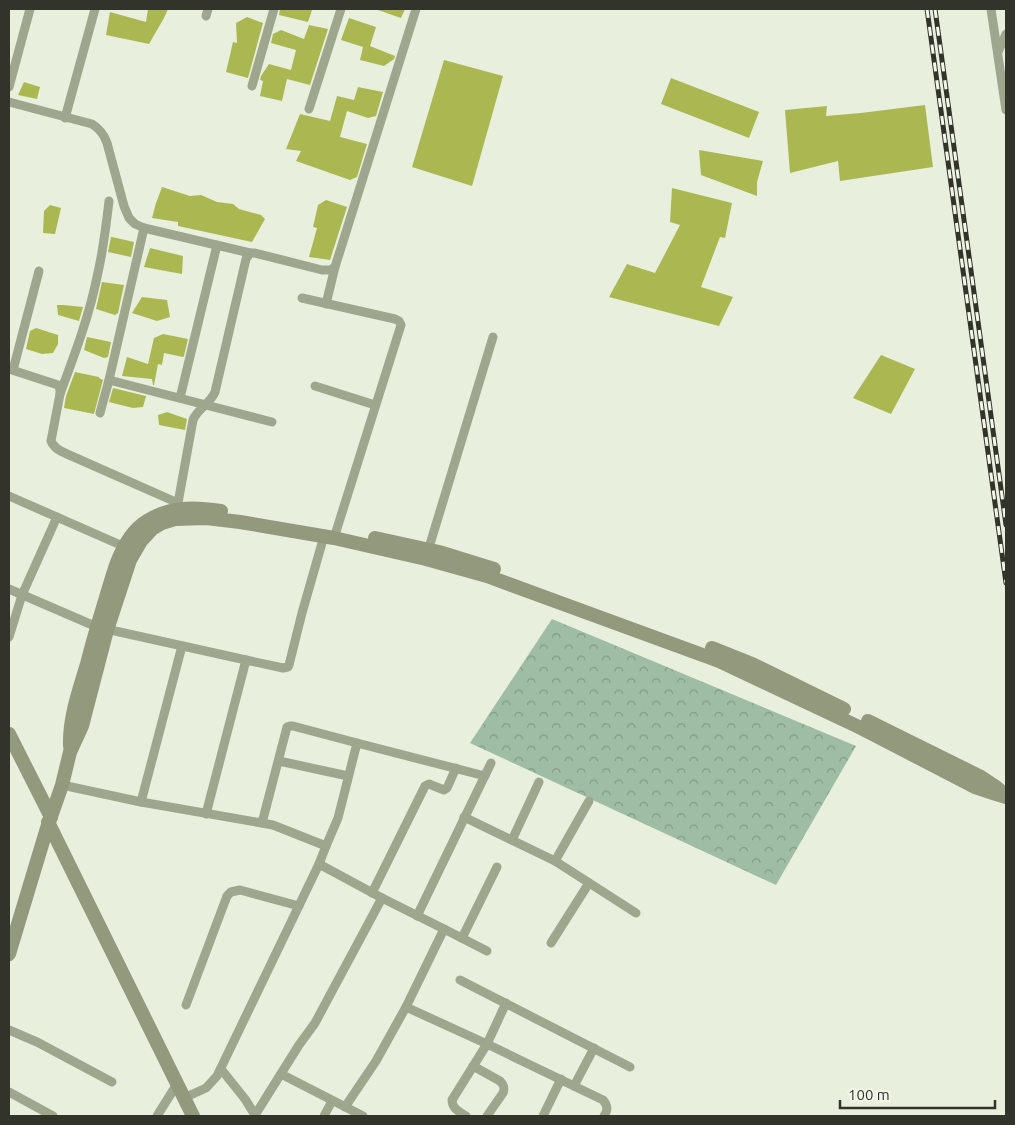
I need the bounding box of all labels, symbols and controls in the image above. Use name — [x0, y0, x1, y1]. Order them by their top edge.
scale bar — [840, 1078, 995, 1110]
text: 100 m — [848, 1086, 890, 1103]

